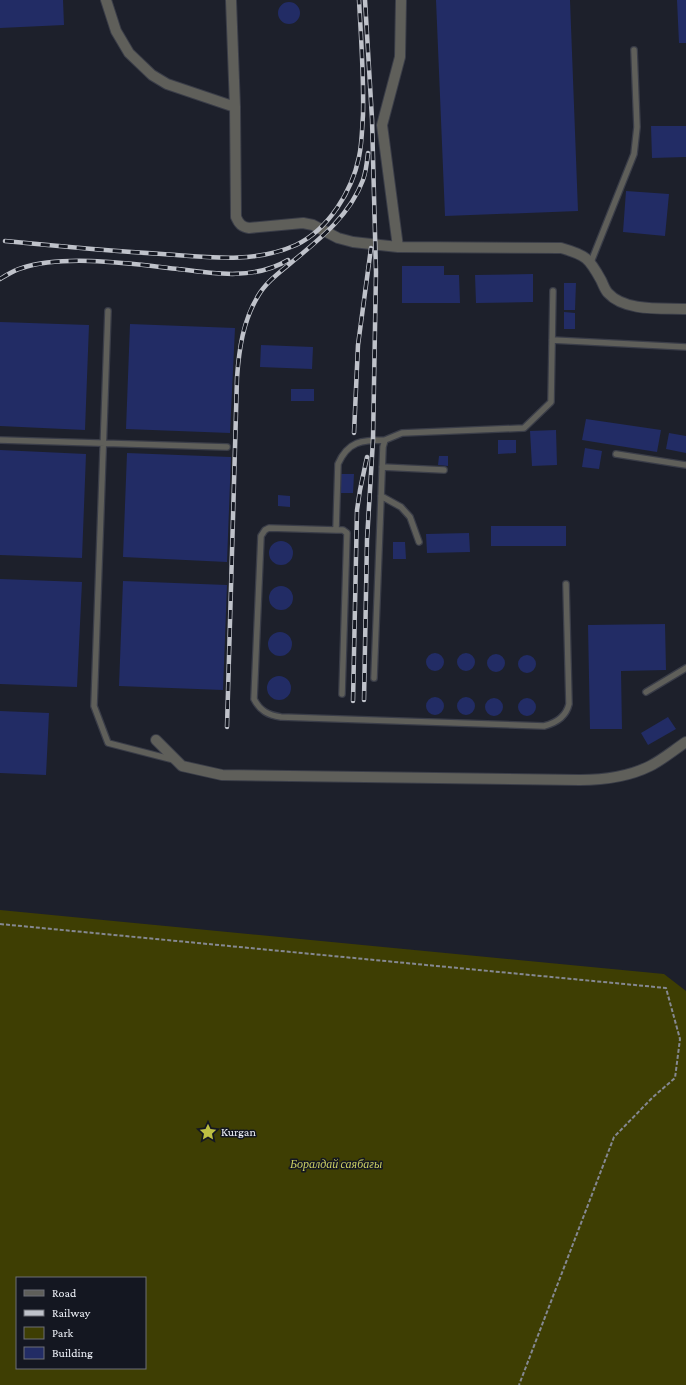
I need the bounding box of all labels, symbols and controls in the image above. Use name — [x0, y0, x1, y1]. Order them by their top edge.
place icon: Kurgan — [198, 1122, 218, 1142]
place label: Kurgan — [221, 1125, 256, 1139]
park label: Боралдай саябағы — [289, 1157, 382, 1171]
legend — [16, 1277, 146, 1369]
text: Road — [52, 1286, 77, 1300]
text: Railway — [52, 1306, 91, 1320]
text: Park — [52, 1326, 74, 1340]
text: Building — [52, 1346, 93, 1360]

